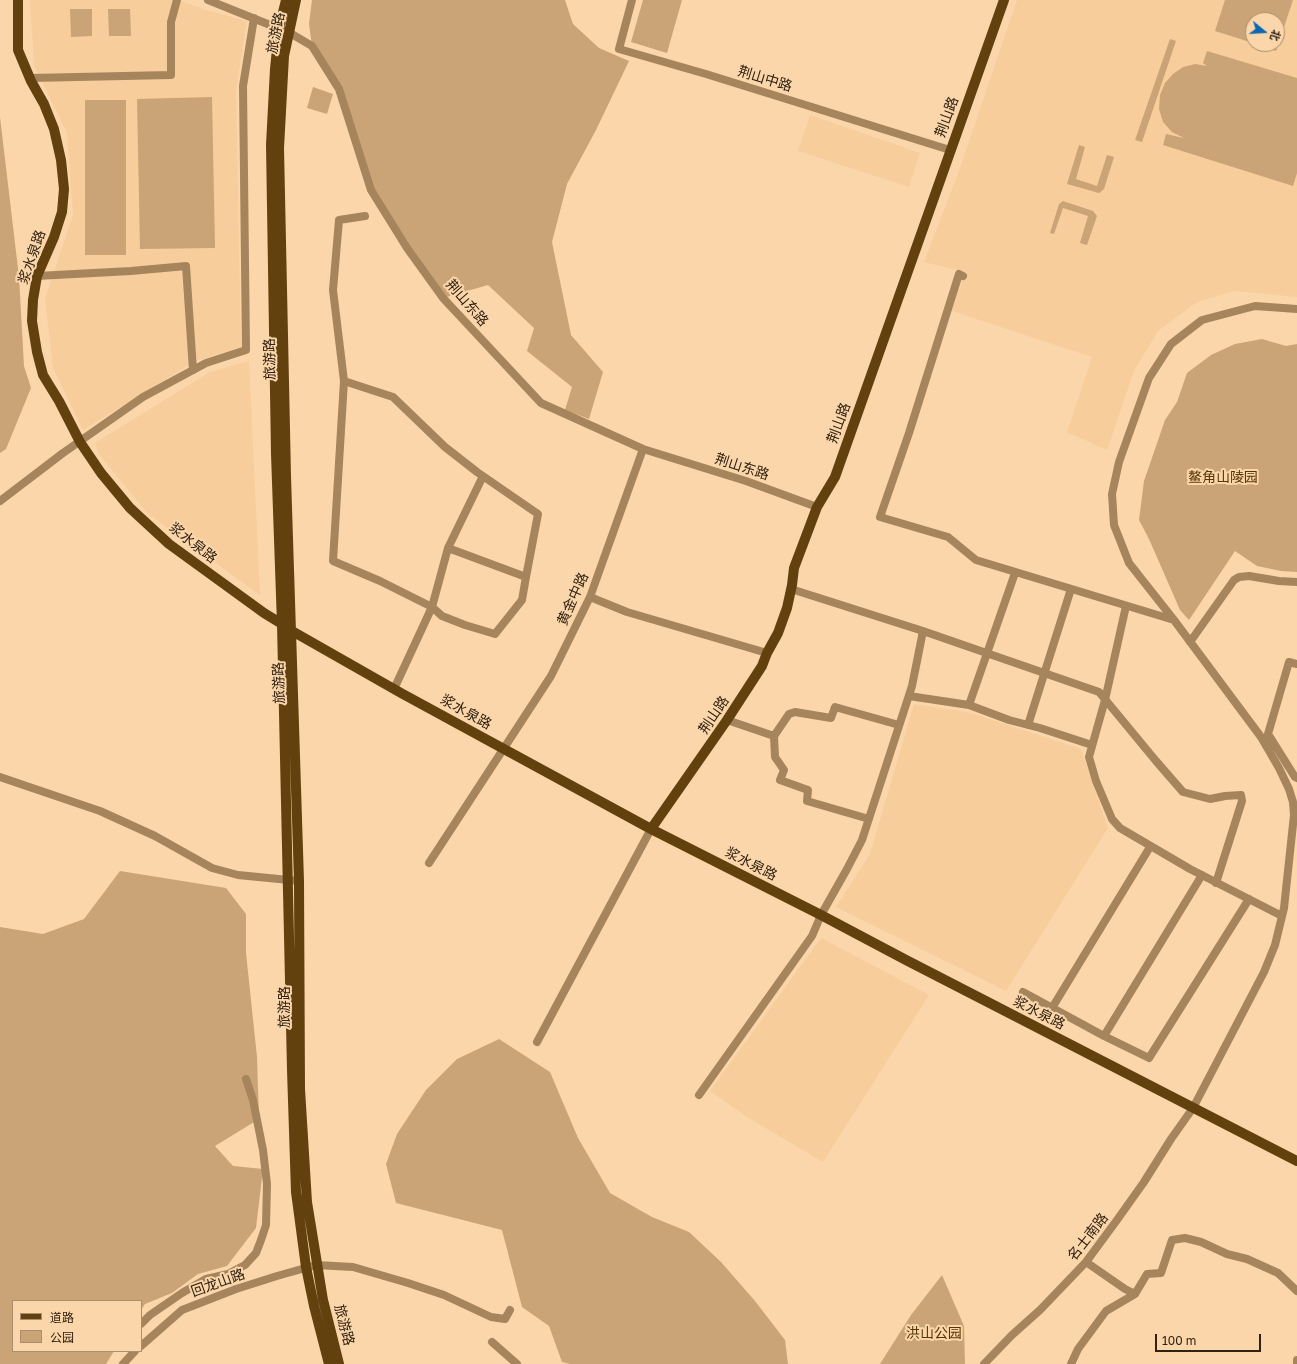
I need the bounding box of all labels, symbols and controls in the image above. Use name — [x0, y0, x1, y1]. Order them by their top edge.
street label: 旅游路 — [264, 11, 288, 55]
north arrow — [1245, 12, 1285, 52]
text: 北 — [1268, 28, 1284, 43]
street label: 荆山中路 — [736, 63, 794, 95]
street label: 荆山路 — [932, 94, 962, 140]
street label: 浆水泉路 — [15, 228, 49, 286]
street label: 荆山东路 — [442, 276, 492, 330]
street label: 旅游路 — [261, 338, 279, 380]
street label: 荆山路 — [824, 400, 854, 446]
street label: 荆山东路 — [713, 450, 771, 484]
park label: 鳌角山陵园 — [1188, 470, 1258, 486]
street label: 浆水泉路 — [166, 519, 220, 567]
street label: 黄金中路 — [554, 570, 592, 628]
street label: 旅游路 — [270, 662, 288, 704]
street label: 浆水泉路 — [437, 691, 495, 733]
street label: 荆山路 — [695, 693, 733, 737]
street label: 浆水泉路 — [722, 844, 780, 884]
street label: 旅游路 — [277, 986, 293, 1028]
street label: 浆水泉路 — [1010, 993, 1068, 1033]
street label: 名士南路 — [1064, 1210, 1112, 1264]
street label: 回龙山路 — [189, 1266, 247, 1300]
legend — [12, 1300, 142, 1352]
street label: 旅游路 — [331, 1303, 357, 1347]
text: 道路 — [50, 1310, 74, 1325]
park label: 洪山公园 — [906, 1326, 962, 1342]
scale bar — [1157, 1326, 1263, 1352]
text: 公园 — [50, 1330, 74, 1345]
text: 100 m — [1162, 1333, 1196, 1348]

